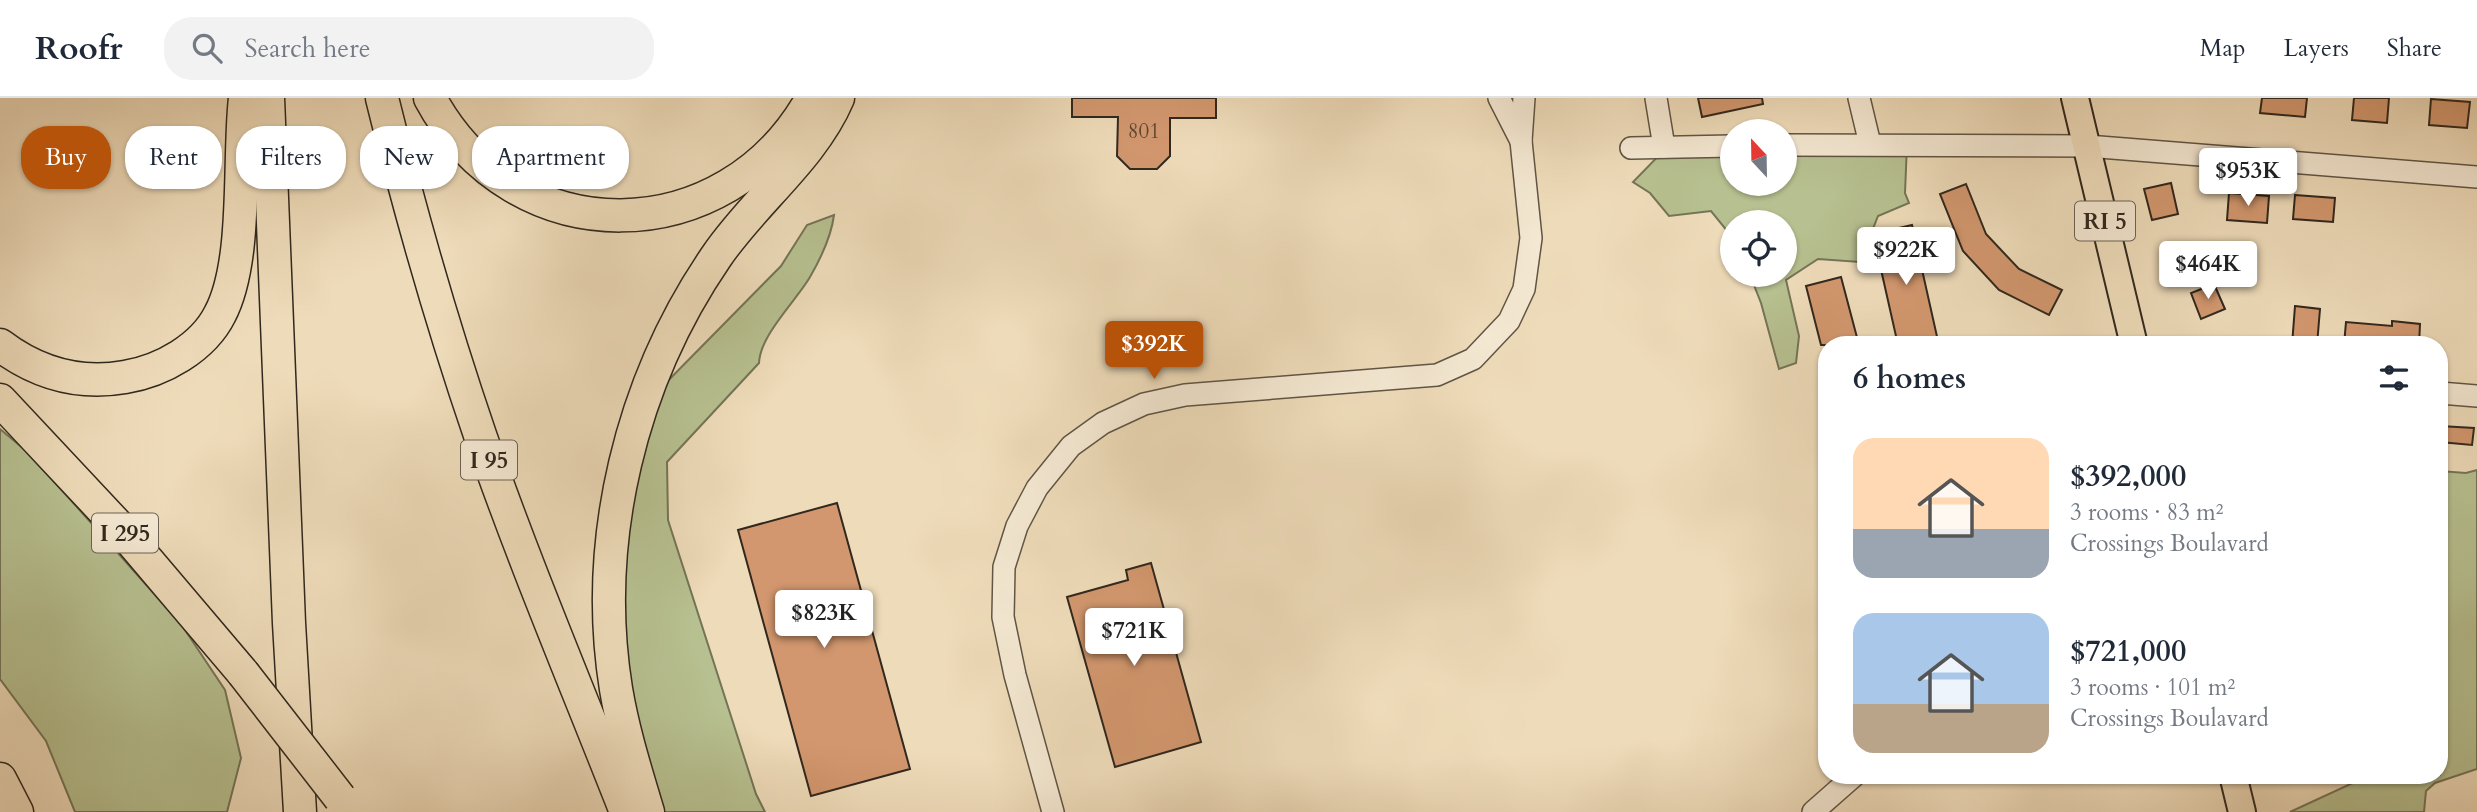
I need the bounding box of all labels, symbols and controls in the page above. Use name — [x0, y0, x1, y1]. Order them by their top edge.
search box — [164, 17, 654, 80]
text: Roofr — [35, 26, 122, 71]
icon: search — [188, 29, 226, 67]
text: Search here — [244, 31, 370, 66]
text: Map — [2200, 32, 2246, 65]
text: Layers — [2284, 32, 2349, 65]
text: Share — [2387, 32, 2442, 65]
house number: 801 — [1128, 117, 1160, 146]
north arrow — [1720, 119, 1797, 196]
map controls — [1720, 119, 1797, 287]
chip: Buy — [21, 126, 111, 189]
chip: Rent — [125, 126, 222, 189]
chip: Filters — [236, 126, 346, 189]
chip: New — [360, 126, 458, 189]
chip: Apartment — [472, 126, 629, 189]
pin: $953K — [2199, 148, 2297, 208]
text: $953K — [2215, 155, 2281, 186]
road number: RI 5 — [2075, 202, 2135, 240]
button: locate — [1720, 210, 1797, 287]
pin: $922K — [1857, 228, 1955, 287]
text: $922K — [1873, 234, 1939, 265]
pin: $464K — [2159, 242, 2257, 301]
text: $464K — [2175, 248, 2241, 279]
pin: $392K — [1105, 322, 1203, 381]
text: $392K — [1121, 328, 1187, 359]
text: 6 homes — [1853, 358, 1966, 399]
icon: filters — [2375, 359, 2413, 397]
road number: I 95 — [461, 440, 517, 480]
text: $392,000 — [2070, 456, 2186, 497]
icon: home — [1909, 466, 1993, 550]
text: 3 rooms · 83 m² — [2070, 497, 2223, 528]
road number: I 295 — [92, 514, 158, 552]
text: Crossings Boulavard — [2070, 528, 2269, 559]
pin: $823K — [775, 590, 873, 650]
text: $823K — [791, 597, 857, 628]
pin: $721K — [1085, 608, 1183, 668]
text: $721K — [1101, 615, 1167, 646]
text: $721,000 — [2070, 631, 2186, 672]
icon: home — [1909, 641, 1993, 725]
text: 3 rooms · 101 m² — [2070, 672, 2235, 703]
text: Crossings Boulavard — [2070, 703, 2269, 734]

